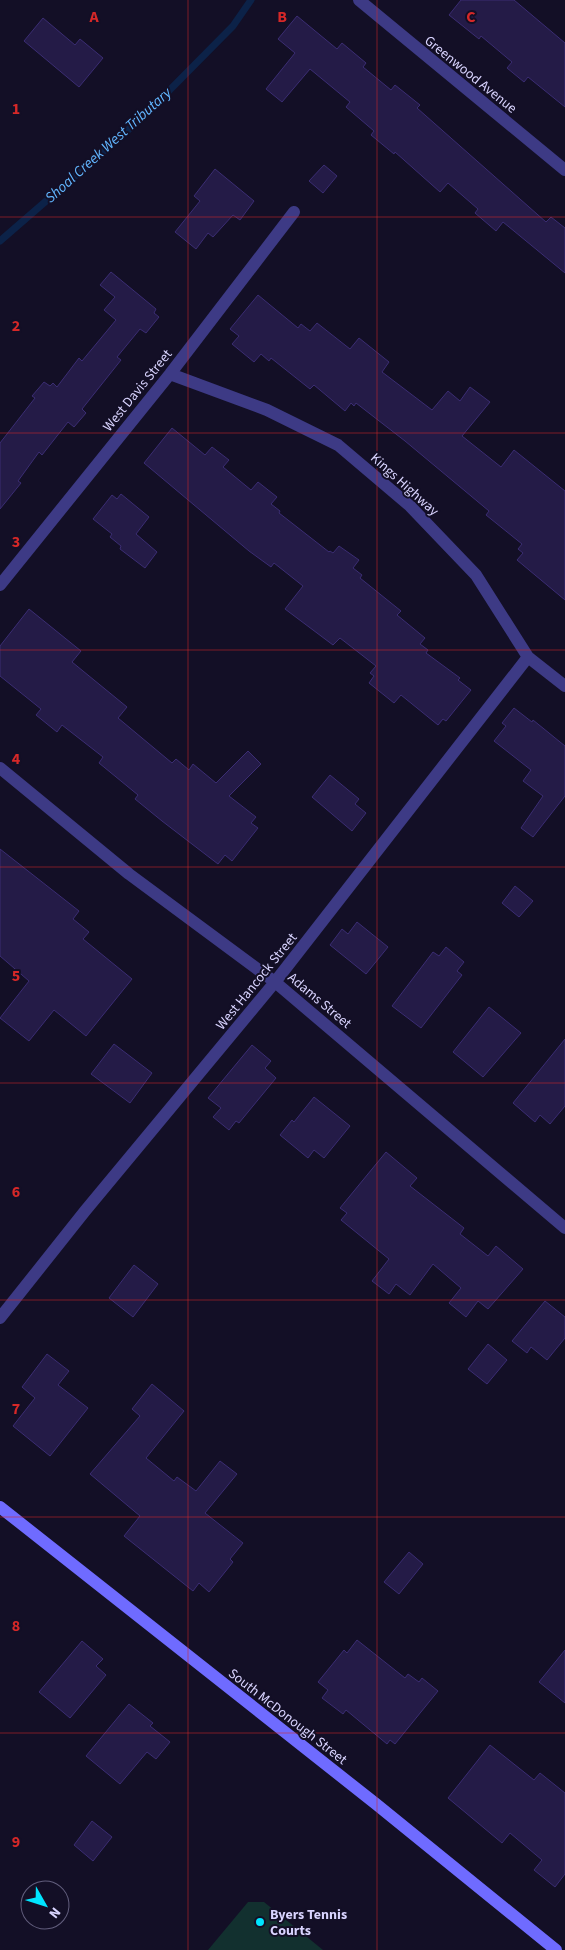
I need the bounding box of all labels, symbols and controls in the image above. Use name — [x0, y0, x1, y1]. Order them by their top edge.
text: A — [88, 6, 99, 28]
text: B — [277, 6, 287, 28]
text: C — [466, 6, 476, 28]
street label: Greenwood Avenue — [420, 31, 521, 118]
water label: Shoal Creek West Tributary — [40, 82, 177, 208]
text: 1 — [12, 98, 20, 120]
text: 2 — [12, 315, 20, 337]
street label: West Davis Street — [98, 345, 177, 436]
street label: Kings Highway — [366, 449, 443, 521]
text: 3 — [12, 531, 20, 553]
text: 4 — [12, 748, 21, 770]
street label: West Hancock Street — [211, 929, 302, 1034]
text: 5 — [12, 965, 20, 987]
street label: Adams Street — [283, 968, 356, 1034]
text: 6 — [12, 1181, 20, 1203]
text: 7 — [12, 1398, 20, 1420]
text: 8 — [12, 1615, 20, 1637]
street label: South McDonough Street — [224, 1664, 351, 1770]
text: 9 — [12, 1831, 20, 1853]
north arrow — [20, 1880, 70, 1930]
text: N — [44, 1903, 65, 1922]
place label: Byers Tennis Courts — [270, 1905, 347, 1941]
marker: Byers Tennis Courts — [254, 1916, 266, 1928]

